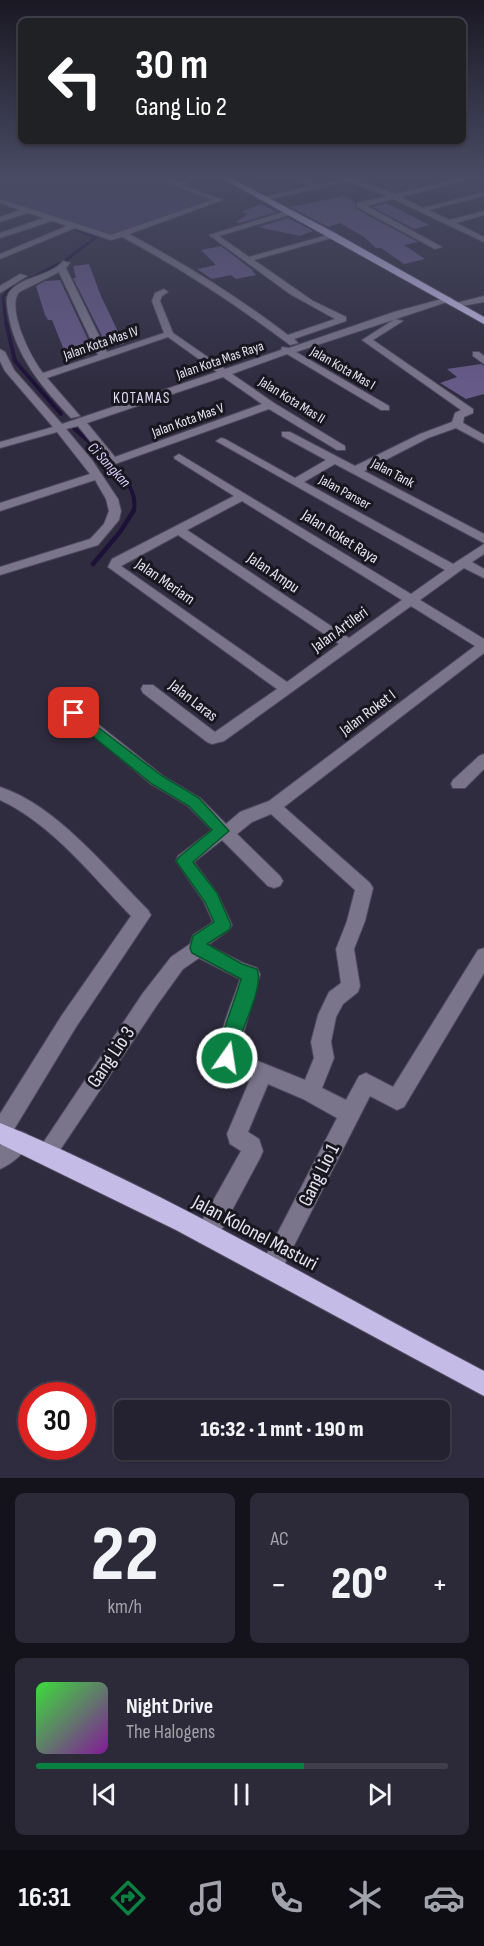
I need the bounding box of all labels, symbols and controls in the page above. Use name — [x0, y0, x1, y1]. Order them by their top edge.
text: 30 m — [135, 40, 208, 91]
icon: left — [36, 42, 114, 120]
text: Gang Lio 2 — [135, 91, 227, 123]
street label: Jalan Kota Mas IV — [60, 322, 141, 364]
street label: Jalan Kota Mas Raya — [173, 337, 266, 383]
street label: Jalan Kota Mas I — [307, 342, 378, 393]
street label: Jalan Kota Mas II — [255, 372, 328, 427]
district label: KOTAMAS — [113, 389, 171, 408]
street label: Jalan Kota Mas V — [149, 399, 227, 441]
water label: Ci Sangkan — [83, 439, 135, 491]
street label: Jalan Tank — [368, 454, 418, 492]
street label: Jalan Panser — [315, 470, 374, 513]
street label: Jalan Roket Raya — [297, 505, 382, 568]
street label: Jalan Ampu — [243, 548, 303, 597]
street label: Jalan Meriam — [131, 554, 198, 609]
street label: Jalan Artileri — [307, 603, 372, 657]
street label: Jalan Laras — [164, 676, 221, 726]
street label: Jalan Roket I — [336, 686, 400, 741]
pin — [48, 687, 99, 738]
icon: arrive — [57, 696, 90, 729]
street label: Gang Lio 3 — [82, 1022, 140, 1092]
position arrow — [195, 1026, 259, 1090]
street label: Gang Lio 1 — [293, 1140, 345, 1210]
street label: Jalan Kolonel Masturi — [187, 1190, 322, 1276]
speed limit sign: 30 — [18, 1382, 96, 1460]
text: 16:32 · 1 mnt · 190 m — [200, 1416, 364, 1443]
text: 22 — [91, 1509, 159, 1602]
text: AC — [271, 1527, 289, 1551]
text: 20° — [331, 1557, 388, 1612]
text: − — [271, 1565, 287, 1605]
text: + — [432, 1565, 448, 1605]
text: km/h — [107, 1595, 142, 1619]
text: Night Drive — [126, 1693, 213, 1720]
text: The Halogens — [126, 1720, 215, 1744]
icon: previous — [88, 1778, 121, 1811]
icon: pause — [225, 1778, 258, 1811]
icon: next — [363, 1778, 396, 1811]
icon: directions — [107, 1877, 149, 1919]
icon: music — [186, 1877, 228, 1919]
icon: phone — [265, 1877, 307, 1919]
icon: climate — [344, 1877, 386, 1919]
icon: car — [423, 1877, 465, 1919]
text: 16:31 — [18, 1882, 71, 1914]

